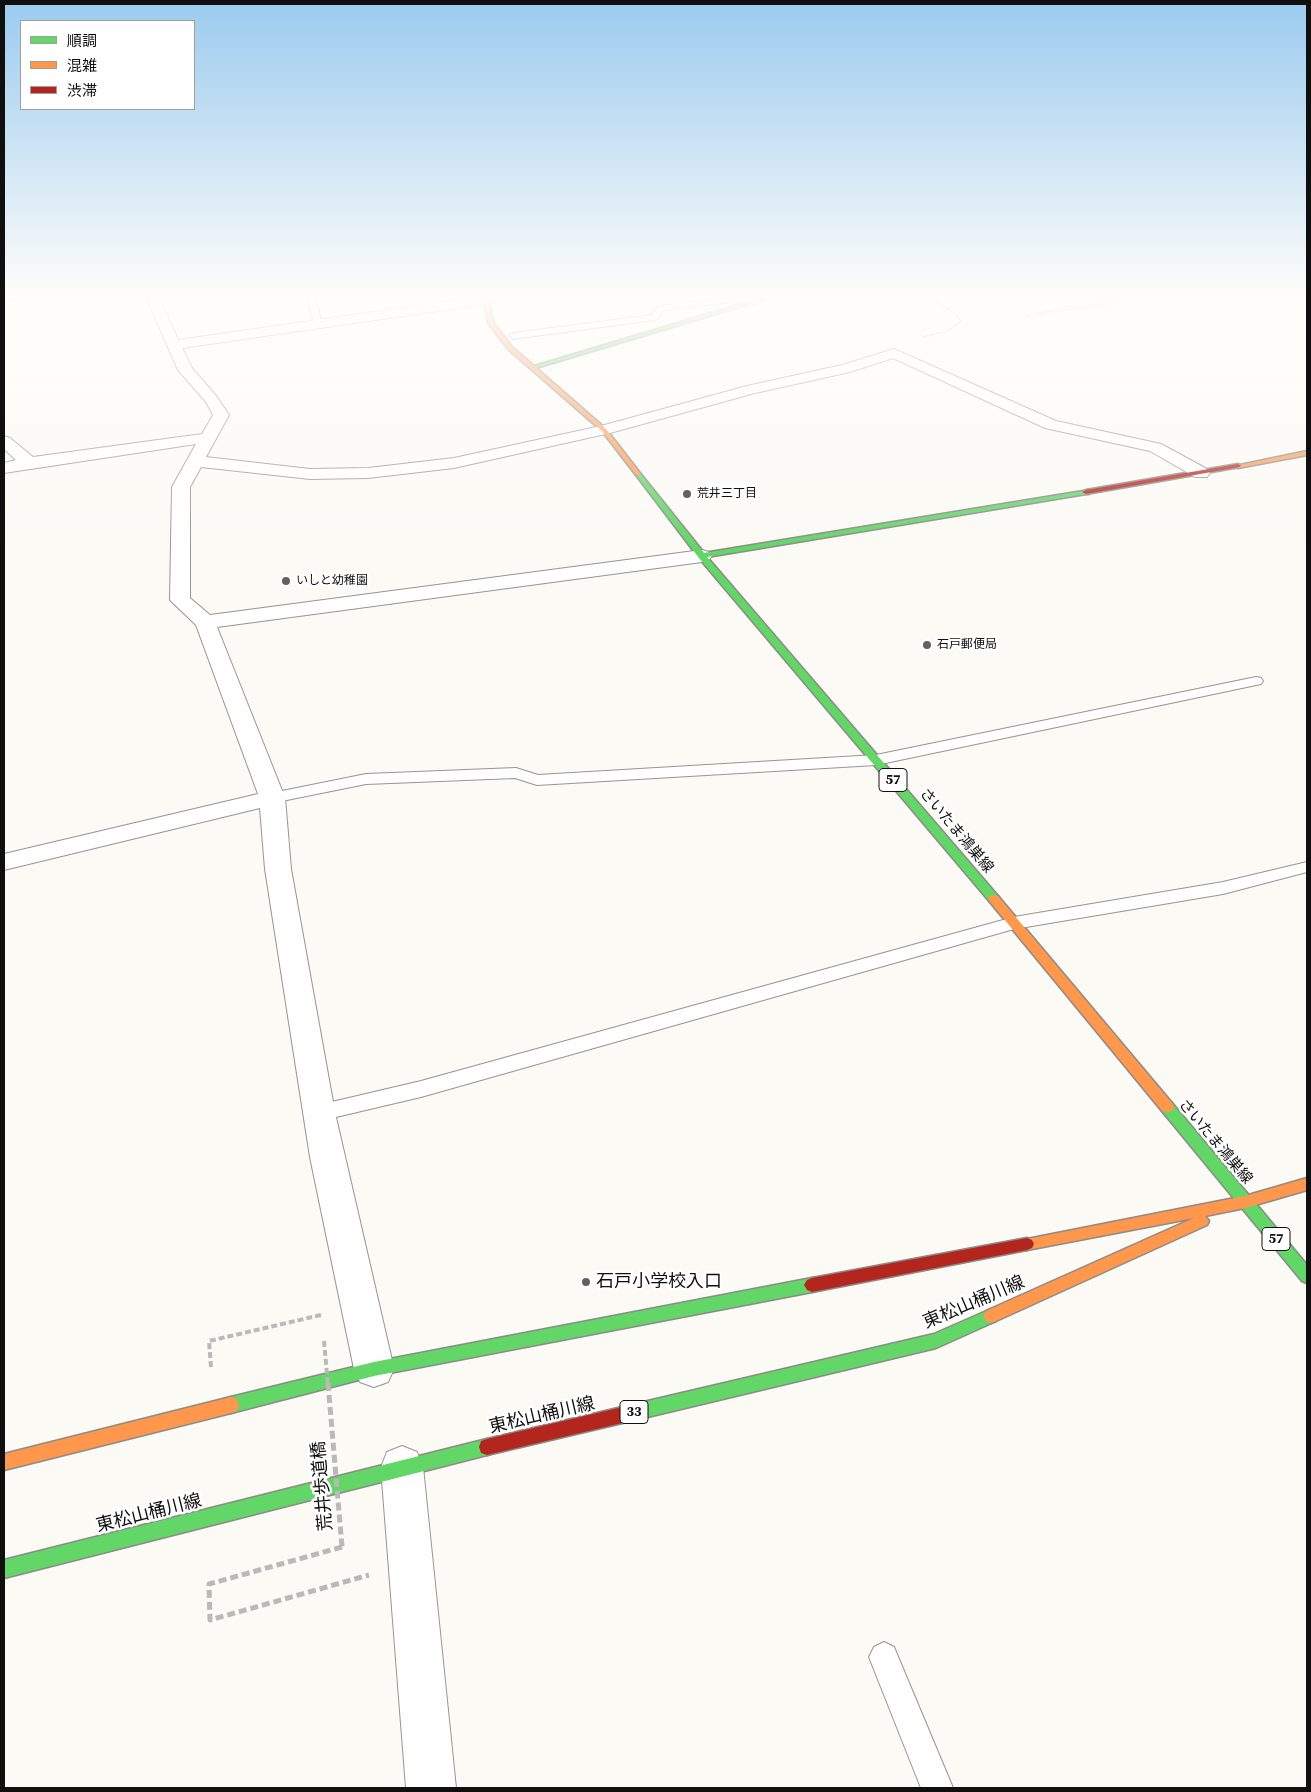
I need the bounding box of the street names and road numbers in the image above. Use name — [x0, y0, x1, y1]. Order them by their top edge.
road number: 57 — [879, 768, 907, 792]
street label: さいたま鴻巣線 — [915, 785, 997, 877]
street label: さいたま鴻巣線 — [1174, 1096, 1256, 1188]
road number: 57 — [1262, 1228, 1290, 1250]
street label: 東松山桶川線 — [920, 1272, 1028, 1334]
street label: 東松山桶川線 — [487, 1393, 597, 1439]
road number: 33 — [620, 1400, 648, 1424]
street label: 荒井歩道橋 — [308, 1440, 338, 1532]
street label: 東松山桶川線 — [94, 1490, 204, 1538]

